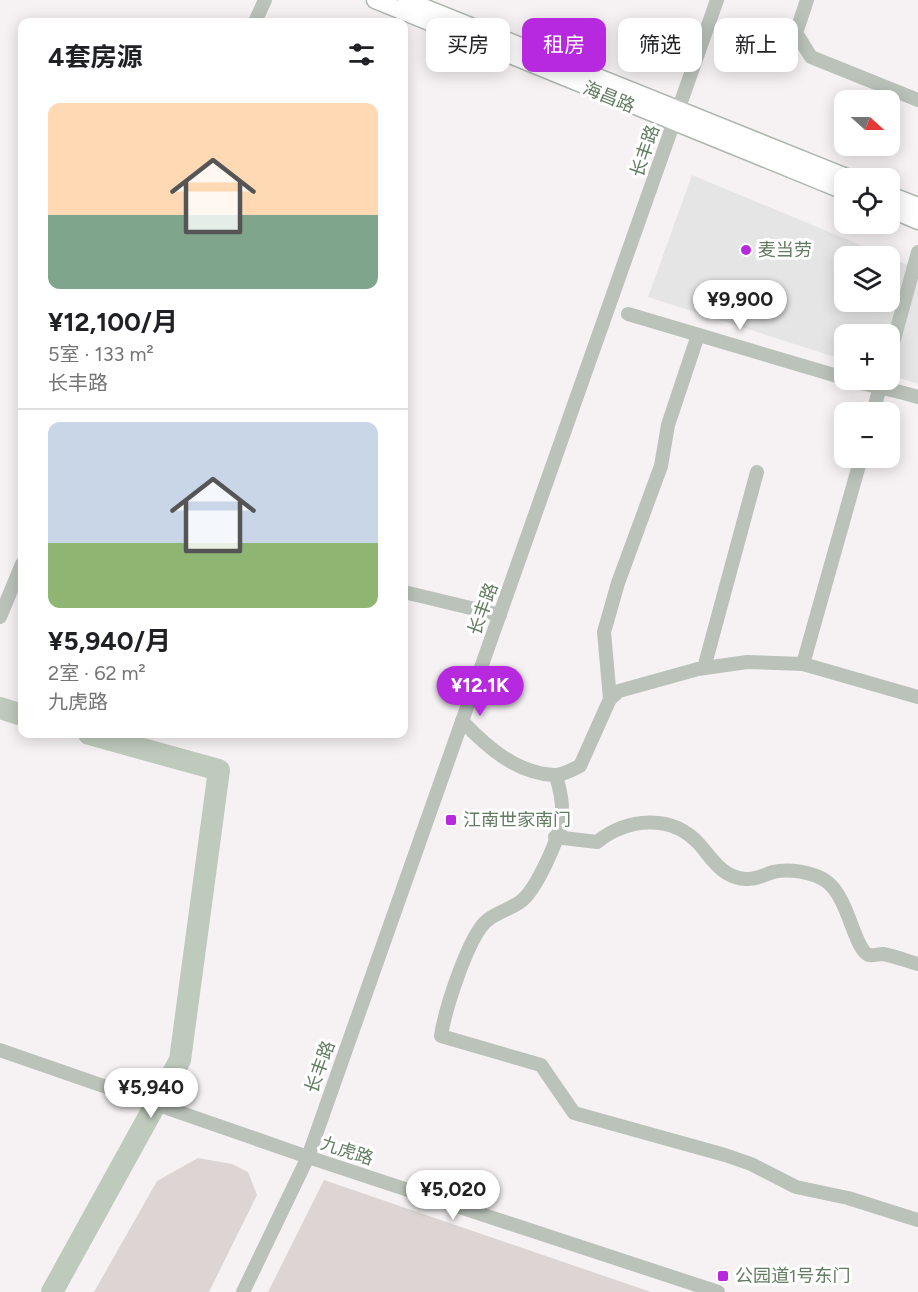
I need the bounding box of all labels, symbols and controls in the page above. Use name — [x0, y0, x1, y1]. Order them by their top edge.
chip: 买房 — [426, 18, 510, 72]
chip: 租房 — [522, 18, 606, 72]
chip: 筛选 — [618, 18, 702, 72]
chip: 新上 — [714, 18, 798, 72]
icon: filters — [345, 38, 378, 71]
text: 4套房源 — [48, 41, 142, 73]
street label: 海昌路 — [580, 77, 638, 117]
north arrow — [834, 90, 900, 156]
map controls — [834, 90, 900, 468]
street label: 长丰路 — [626, 122, 664, 180]
icon: home — [159, 142, 267, 250]
button: locate — [834, 168, 900, 234]
place label: 麦当劳 — [758, 239, 812, 261]
marker: 麦当劳 — [739, 243, 753, 257]
button: layers — [834, 246, 900, 312]
pin: ¥9,900 — [691, 280, 789, 331]
text: ¥9,900 — [707, 287, 773, 311]
text: ¥12,100/月 — [48, 306, 178, 338]
button: + — [834, 324, 900, 390]
text: 5室 · 133 m² — [48, 342, 154, 366]
text: 长丰路 — [48, 371, 108, 395]
button: − — [834, 402, 900, 468]
icon: home — [159, 461, 267, 569]
street label: 长丰路 — [463, 580, 503, 638]
text: ¥5,940/月 — [48, 625, 171, 657]
text: 2室 · 62 m² — [48, 661, 146, 685]
pin: ¥12.1K — [431, 666, 529, 717]
text: ¥12.1K — [451, 673, 509, 697]
text: 九虎路 — [48, 690, 108, 714]
place label: 江南世家南门 — [463, 809, 571, 831]
marker: 江南世家南门 — [444, 813, 458, 827]
street label: 长丰路 — [300, 1038, 340, 1096]
pin: ¥5,940 — [102, 1068, 200, 1119]
text: ¥5,940 — [118, 1075, 184, 1099]
street label: 九虎路 — [318, 1132, 376, 1170]
pin: ¥5,020 — [404, 1170, 502, 1221]
text: ¥5,020 — [420, 1177, 486, 1201]
place label: 公园道1号东门 — [735, 1265, 850, 1287]
marker: 公园道1号东门 — [716, 1269, 730, 1283]

